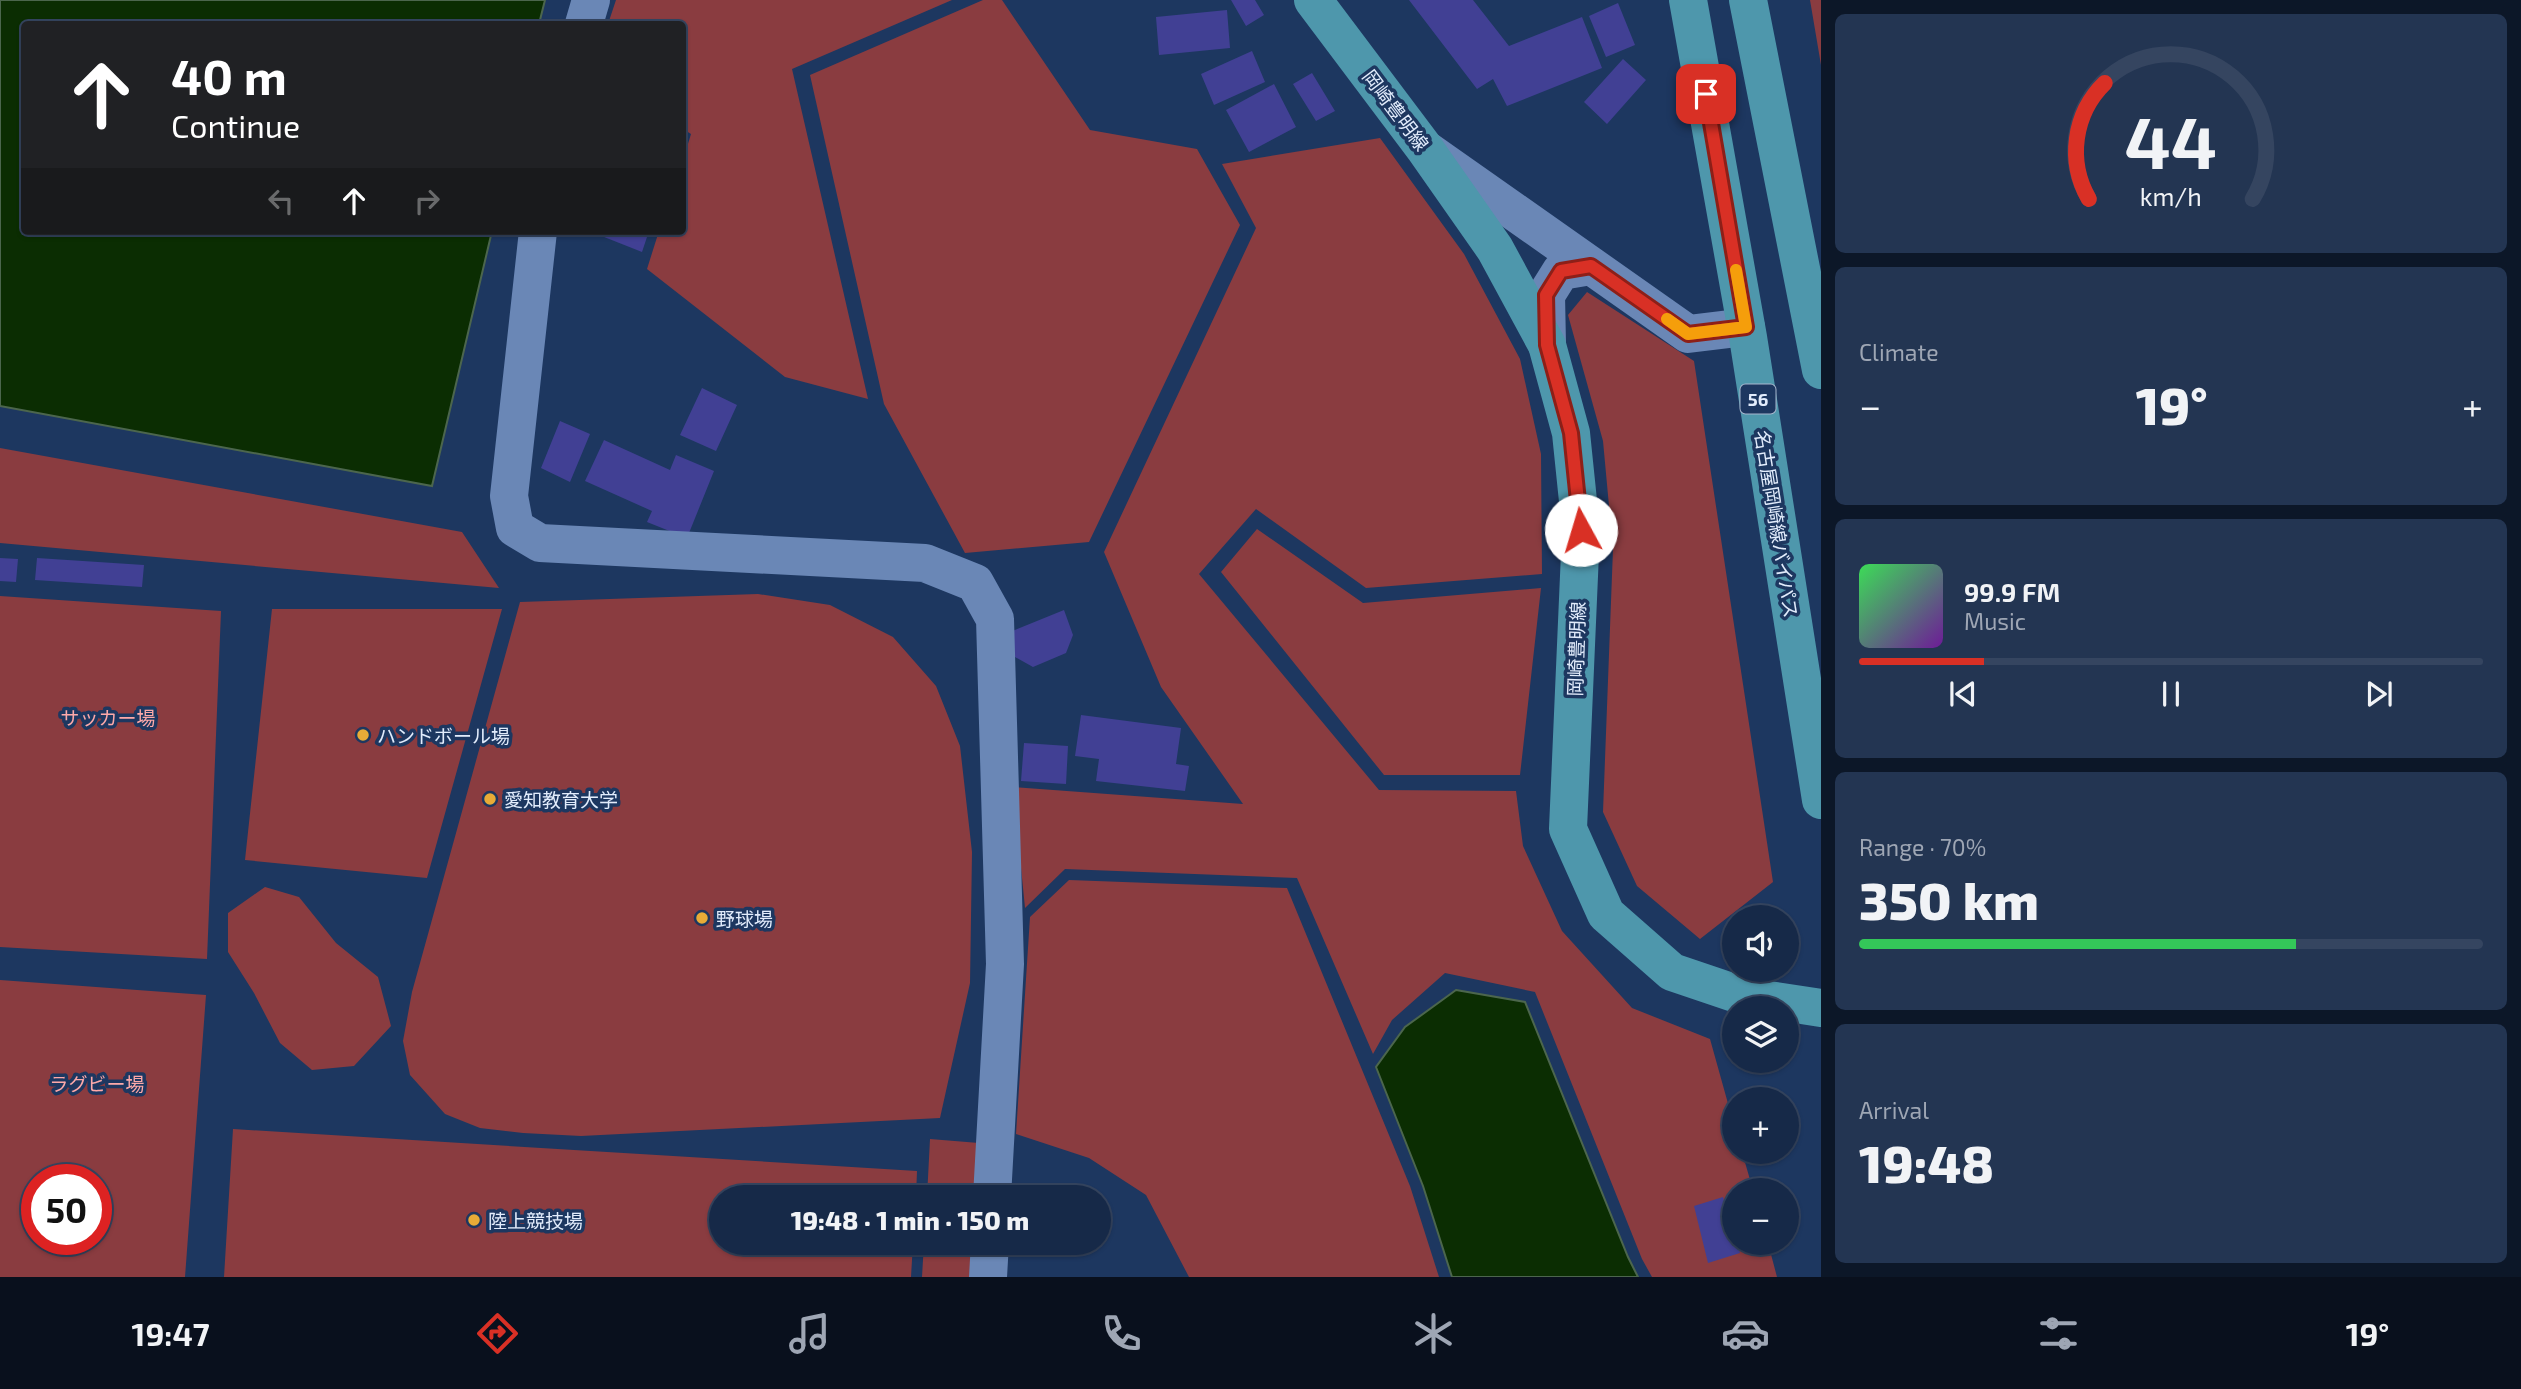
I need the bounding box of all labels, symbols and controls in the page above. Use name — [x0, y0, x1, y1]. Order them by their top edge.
text: 40 m — [171, 46, 287, 105]
icon: ahead — [56, 49, 147, 140]
pin — [1676, 64, 1736, 124]
street label: 岡崎豊明線 — [1358, 65, 1434, 155]
icon: arrive — [1687, 75, 1725, 113]
text: 44 — [2125, 97, 2217, 185]
text: Continue — [171, 106, 300, 144]
text: km/h — [2140, 181, 2202, 211]
icon: left — [262, 182, 300, 220]
icon: ahead — [335, 182, 373, 220]
icon: right — [408, 182, 446, 220]
text: Climate — [1859, 338, 1939, 366]
text: 19° — [2136, 373, 2208, 435]
text: − — [1859, 382, 1881, 428]
text: + — [2462, 382, 2483, 428]
road number: 56 — [1740, 384, 1776, 414]
street label: 名古屋岡崎線バイパス — [1751, 429, 1803, 619]
position arrow — [1544, 493, 1618, 567]
text: 99.9 FM — [1964, 576, 2060, 607]
street label: 岡崎豊明線 — [1563, 601, 1589, 697]
text: Music — [1964, 607, 2026, 635]
icon: previous — [1944, 675, 1982, 713]
icon: pause — [2152, 675, 2190, 713]
icon: next — [2360, 675, 2398, 713]
park label: サッカー場 — [60, 706, 156, 729]
place label: ハンドボール場 — [377, 724, 510, 747]
marker: ハンドボール場 — [355, 727, 371, 743]
place label: 愛知教育大学 — [504, 788, 618, 811]
marker: 愛知教育大学 — [482, 791, 498, 807]
text: Range · 70% — [1859, 833, 1986, 861]
text: 350 km — [1859, 868, 2039, 930]
map controls — [1722, 905, 1799, 1255]
button: sound — [1722, 905, 1799, 982]
place label: 野球場 — [716, 907, 773, 930]
marker: 野球場 — [694, 910, 710, 926]
button: layers — [1722, 996, 1799, 1073]
park label: ラグビー場 — [49, 1072, 145, 1095]
button: + — [1722, 1087, 1799, 1164]
text: Arrival — [1859, 1096, 1929, 1124]
text: 19:48 — [1859, 1131, 1994, 1193]
speed limit sign: 50 — [21, 1164, 112, 1255]
button: − — [1722, 1178, 1799, 1255]
text: 19:48 · 1 min · 150 m — [791, 1204, 1029, 1235]
place label: 陸上競技場 — [488, 1209, 583, 1232]
marker: 陸上競技場 — [466, 1212, 482, 1228]
icon: directions — [473, 1309, 522, 1358]
icon: music — [785, 1309, 834, 1358]
icon: phone — [1097, 1309, 1146, 1358]
icon: climate — [1409, 1309, 1458, 1358]
icon: car — [1721, 1309, 1770, 1358]
icon: filters — [2034, 1309, 2083, 1358]
text: 19:47 — [132, 1314, 210, 1352]
text: 19° — [2346, 1314, 2389, 1352]

